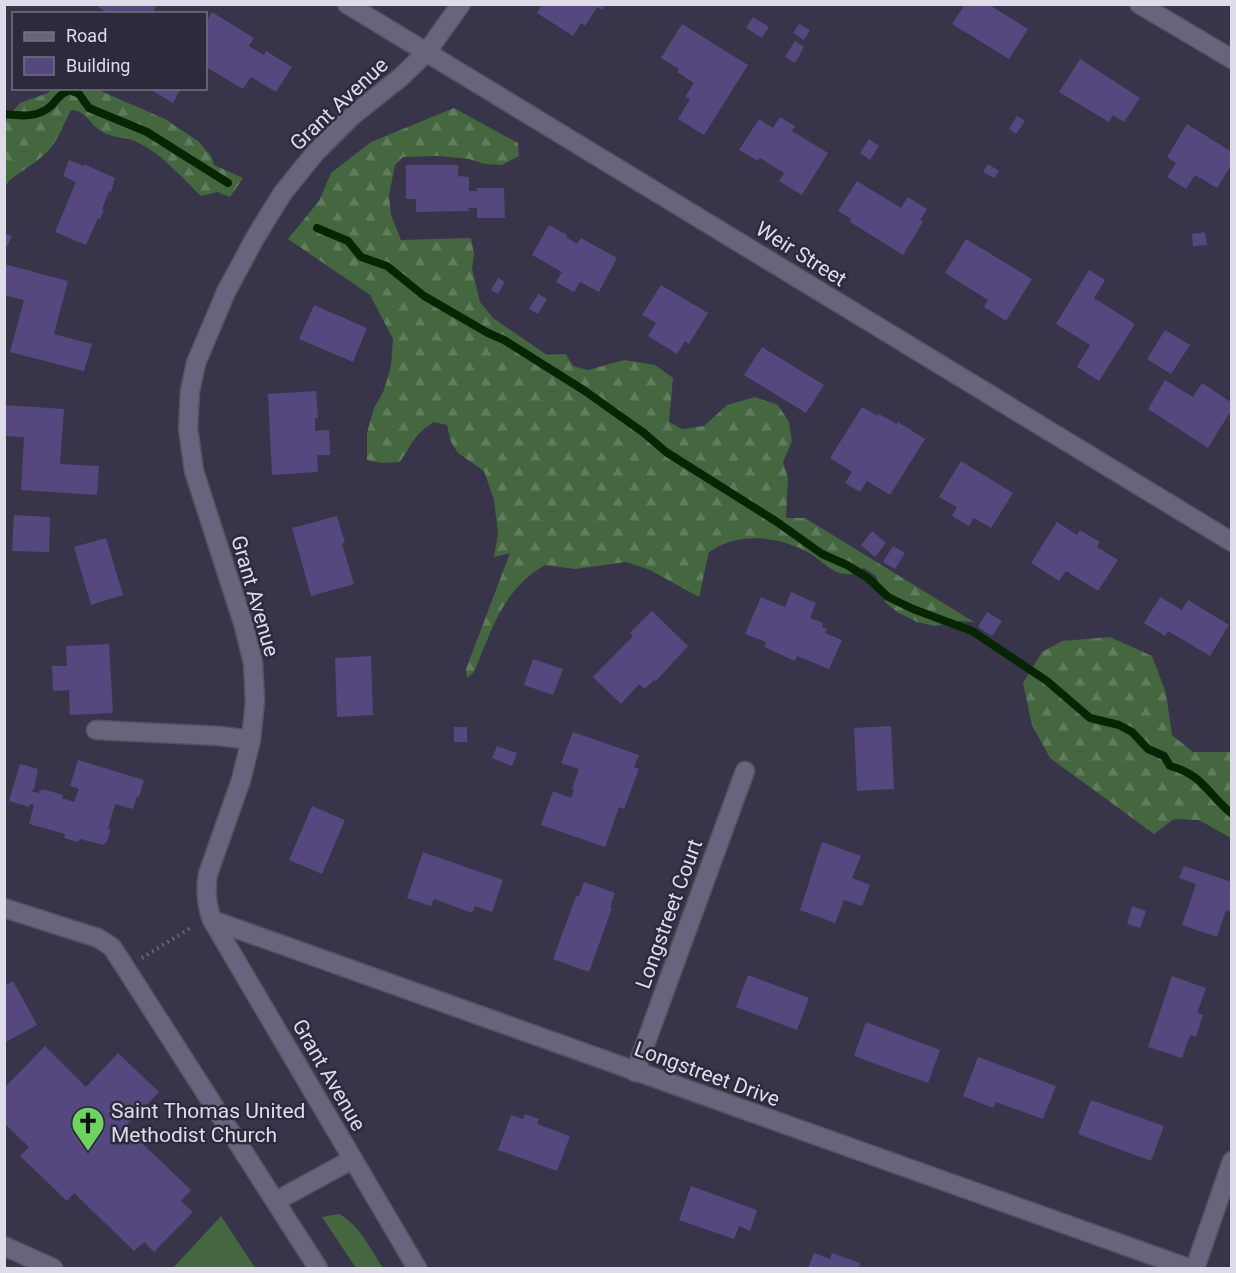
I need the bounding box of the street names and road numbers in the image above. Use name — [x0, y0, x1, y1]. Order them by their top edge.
street label: Grant Avenue — [285, 53, 393, 155]
street label: Weir Street — [751, 217, 851, 291]
street label: Grant Avenue — [226, 533, 284, 659]
street label: Longstreet Court — [631, 836, 707, 992]
street label: Grant Avenue — [287, 1015, 371, 1135]
street label: Longstreet Drive — [631, 1037, 783, 1111]

